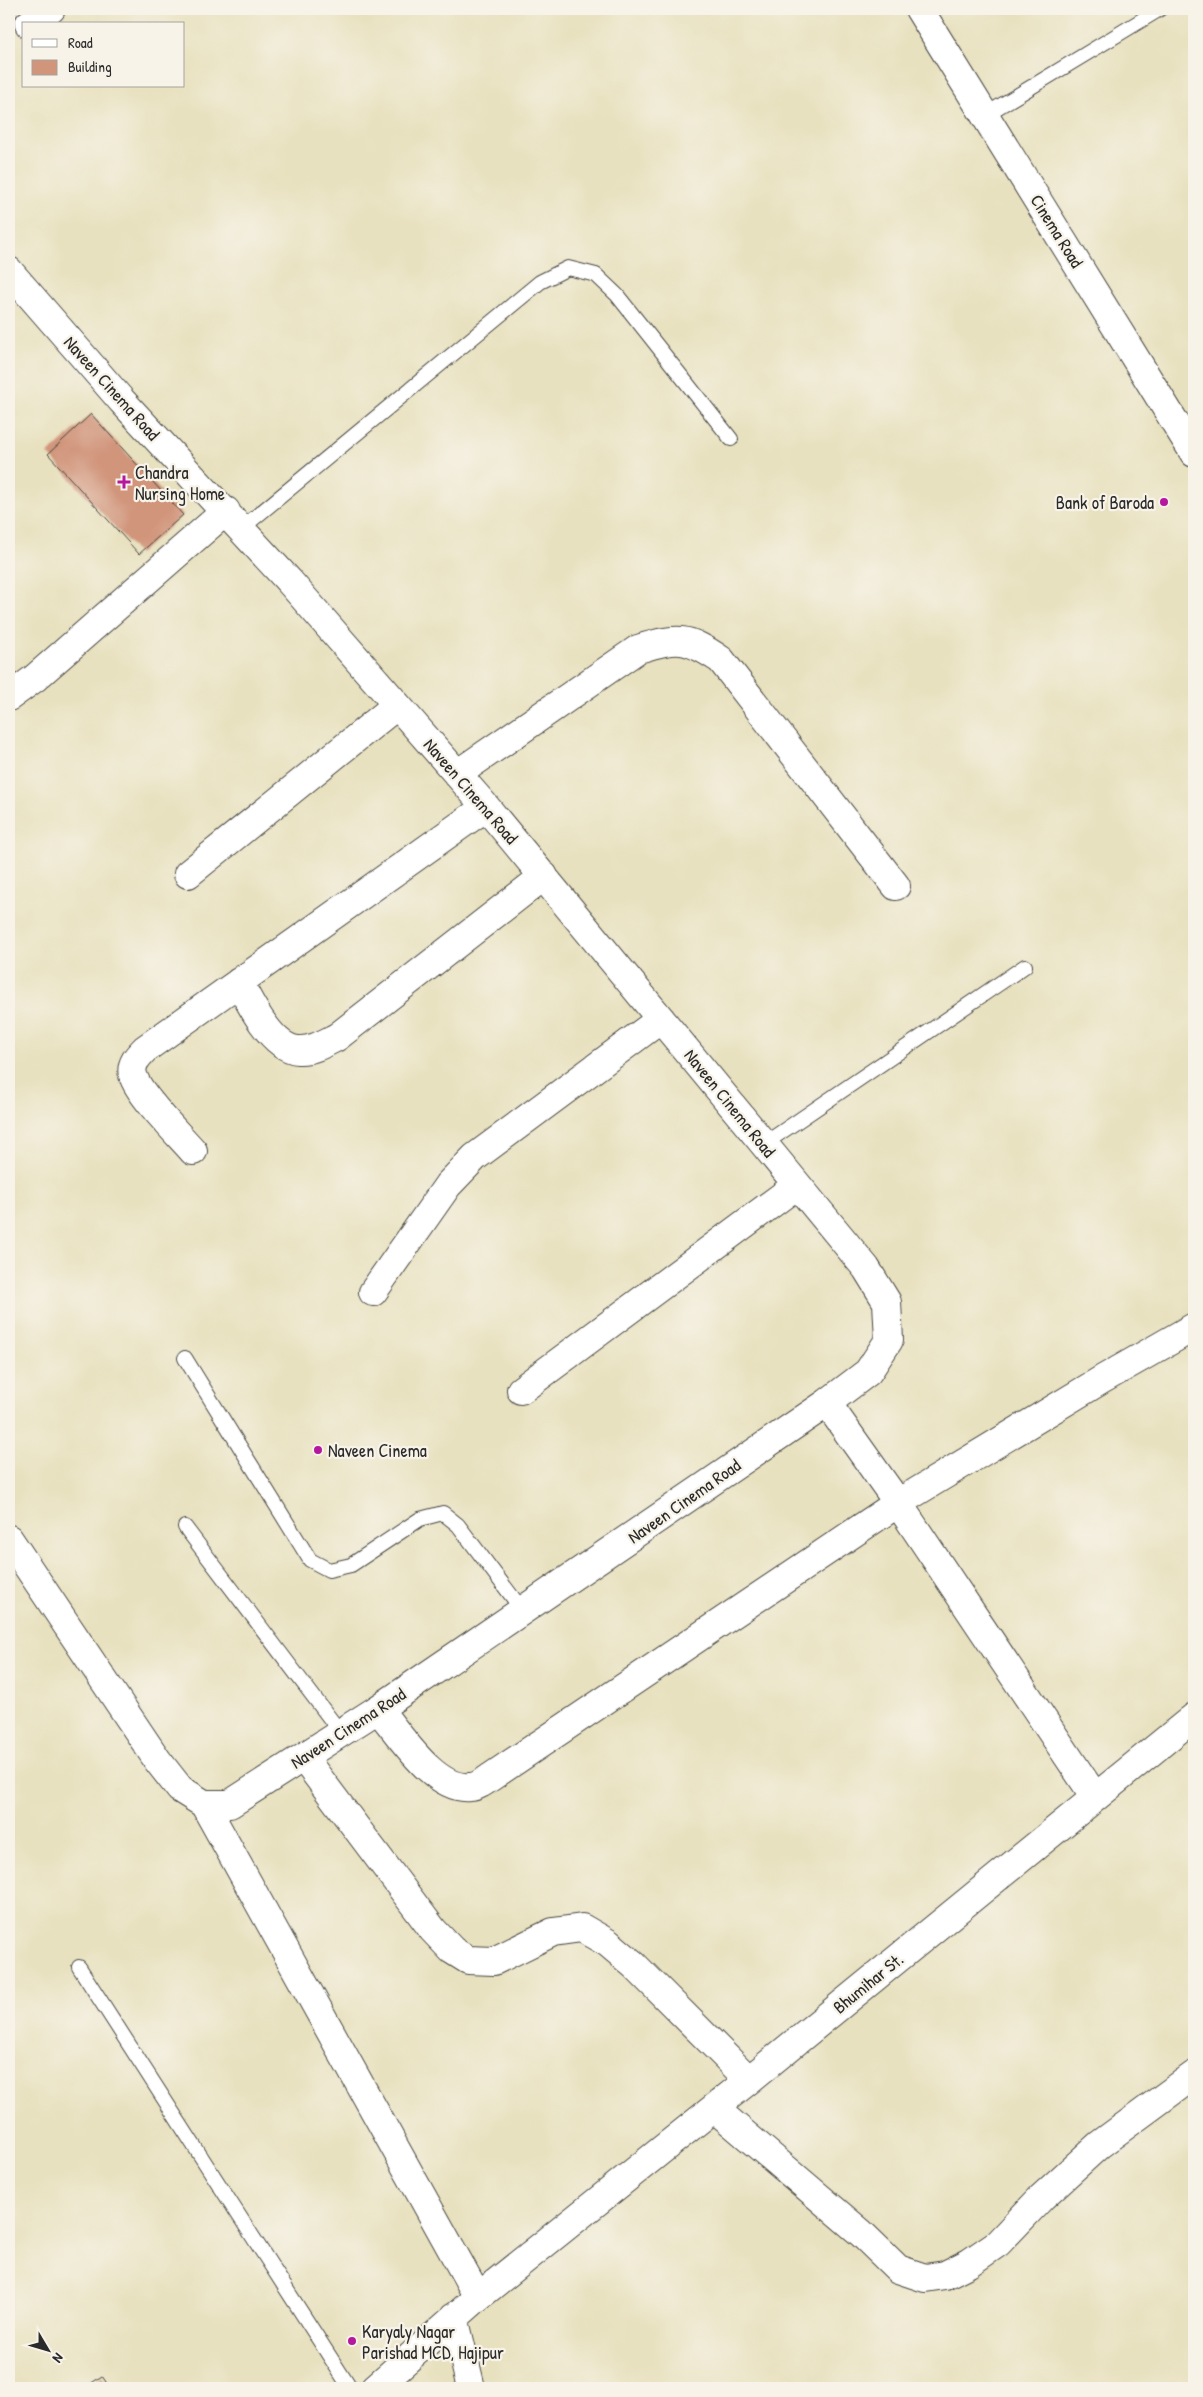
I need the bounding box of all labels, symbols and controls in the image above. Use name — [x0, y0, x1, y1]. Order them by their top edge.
legend — [22, 22, 185, 88]
text: Road — [68, 32, 93, 53]
text: Building — [68, 56, 112, 77]
street label: Cinema Road — [1025, 190, 1089, 272]
street label: Naveen Cinema Road — [58, 330, 166, 446]
place label: Chandra Nursing Home — [135, 460, 225, 506]
marker: Chandra Nursing Home — [117, 475, 131, 489]
place label: Bank of Baroda — [1056, 490, 1154, 515]
marker: Bank of Baroda — [1158, 496, 1170, 508]
street label: Naveen Cinema Road — [418, 733, 524, 849]
street label: Naveen Cinema Road — [679, 1044, 781, 1162]
place label: Naveen Cinema — [328, 1438, 427, 1463]
marker: Naveen Cinema — [312, 1444, 324, 1456]
street label: Naveen Cinema Road — [623, 1453, 745, 1549]
street label: Naveen Cinema Road — [286, 1681, 410, 1775]
street label: Bhumihar St. — [827, 1947, 909, 2019]
place label: Karyaly Nagar Parishad MCD, Hajipur — [362, 2319, 504, 2365]
north arrow — [22, 2324, 72, 2374]
marker: Karyaly Nagar Parishad MCD, Hajipur — [346, 2335, 358, 2347]
text: N — [49, 2350, 68, 2368]

